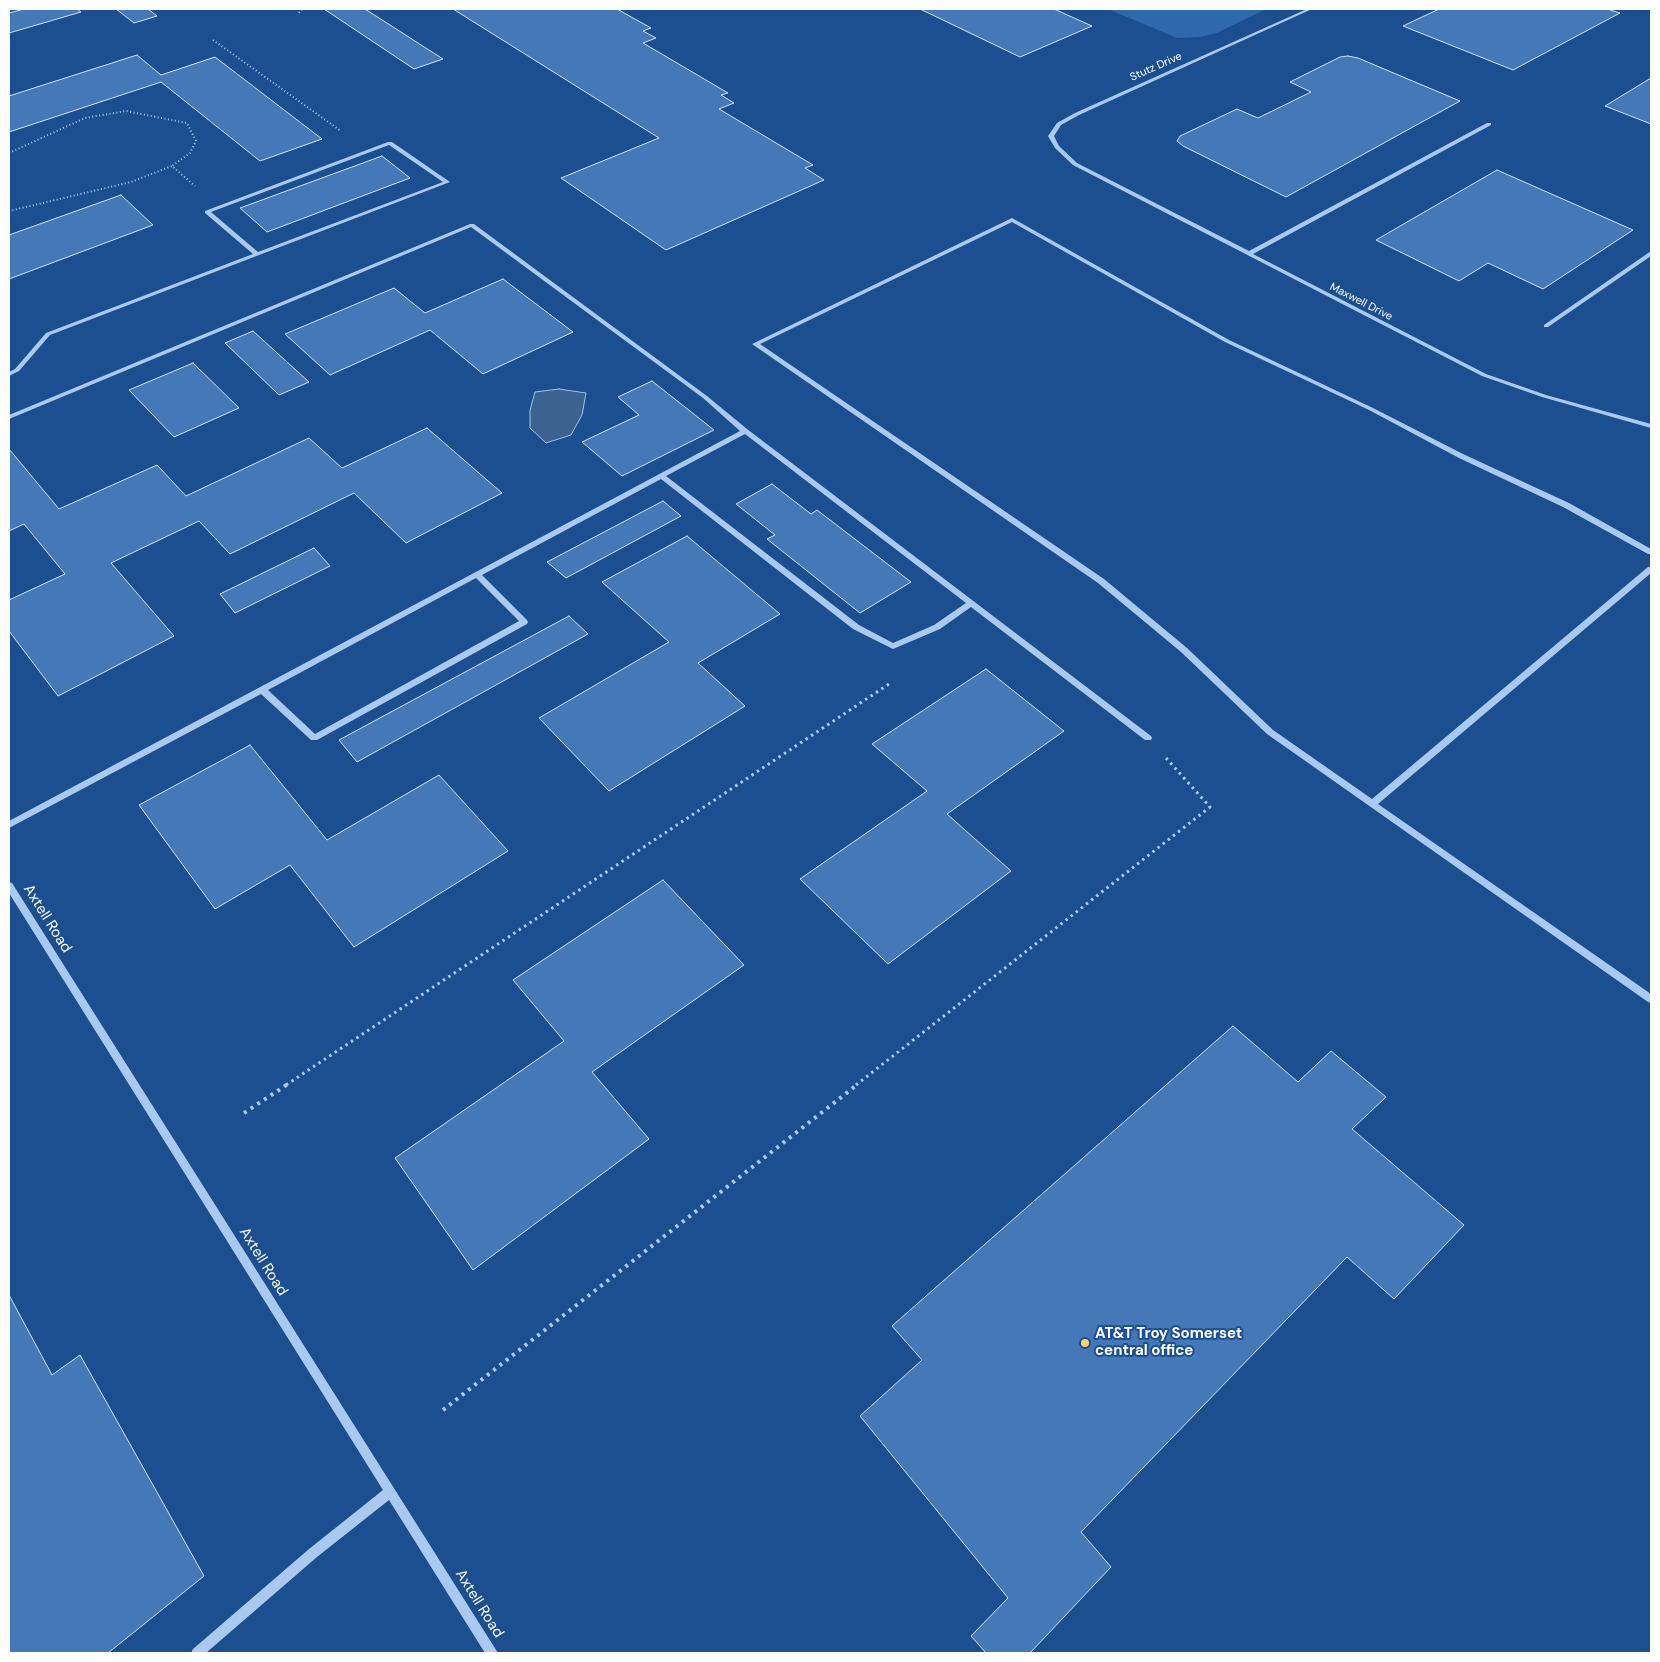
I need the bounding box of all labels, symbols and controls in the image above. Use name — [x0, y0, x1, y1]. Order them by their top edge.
street label: Stutz Drive — [1128, 50, 1184, 84]
street label: Maxwell Drive — [1327, 280, 1395, 324]
street label: Axtell Road — [19, 882, 75, 956]
street label: Axtell Road — [235, 1225, 291, 1299]
place label: AT&T Troy Somerset central office — [1095, 1325, 1242, 1360]
marker: AT&T Troy Somerset central office — [1079, 1337, 1091, 1349]
street label: Axtell Road — [451, 1567, 507, 1641]

